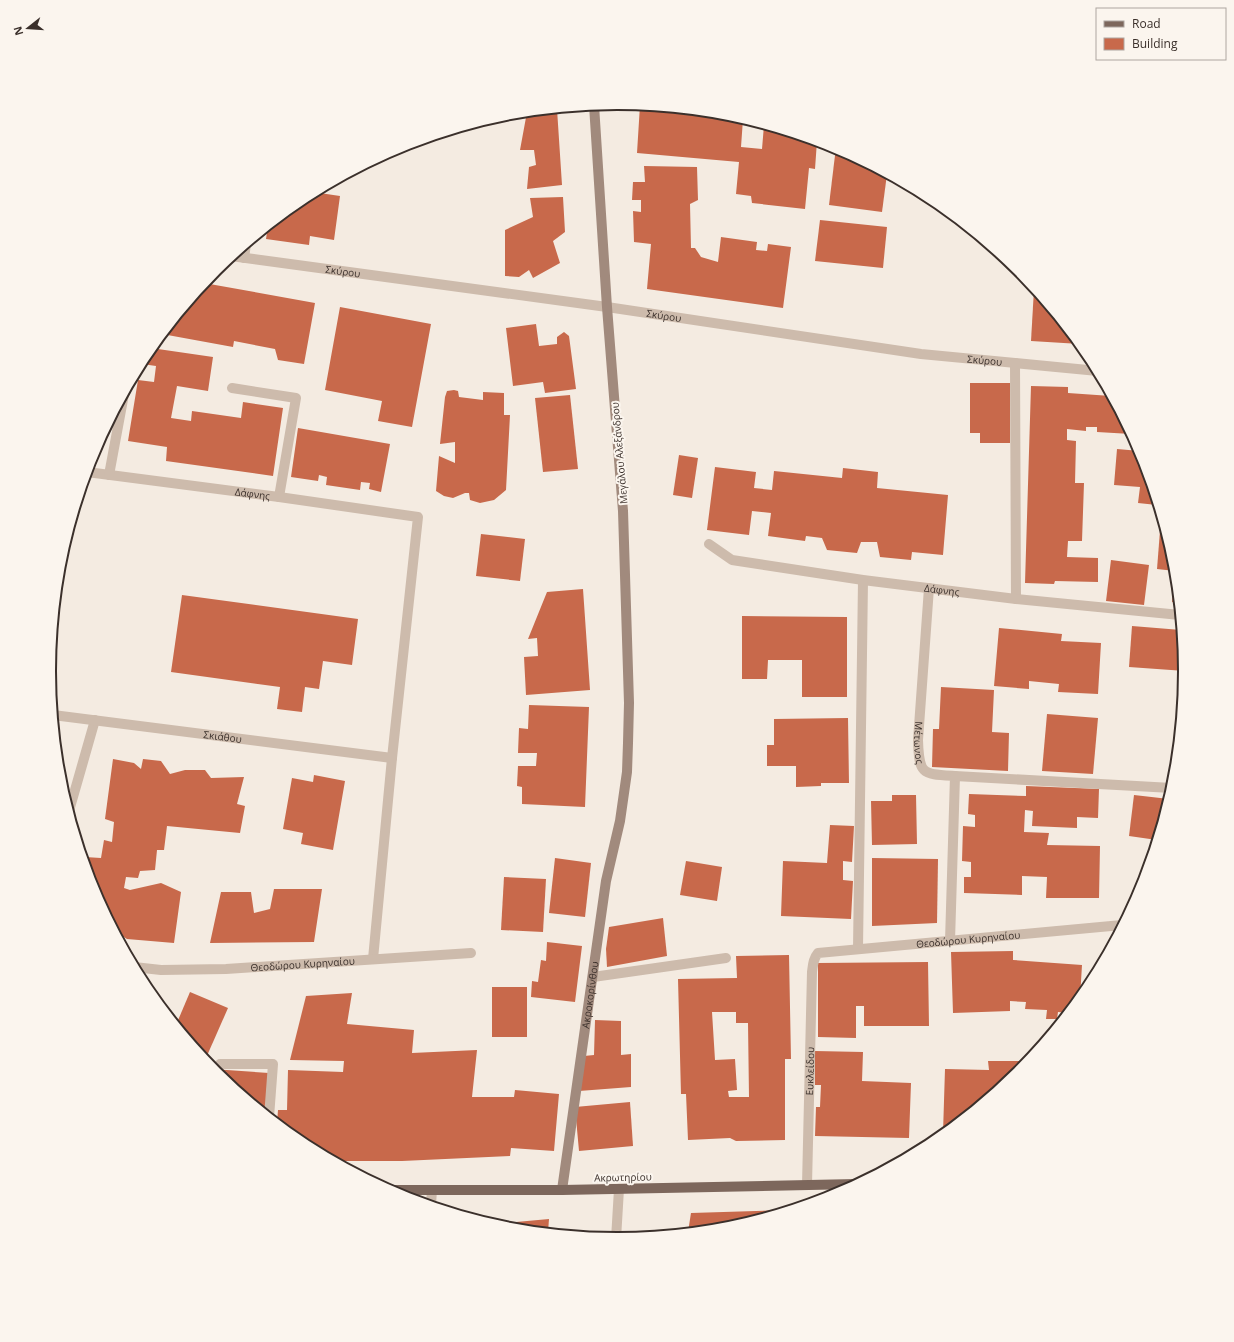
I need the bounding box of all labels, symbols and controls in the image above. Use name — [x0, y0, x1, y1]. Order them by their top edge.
north arrow — [8, 8, 48, 48]
legend — [1096, 8, 1226, 60]
text: Road — [1132, 15, 1161, 32]
text: N — [9, 25, 26, 38]
text: Building — [1132, 35, 1178, 52]
street label: Σκύρου — [325, 262, 361, 280]
street label: Σκύρου — [645, 306, 682, 325]
street label: Σκύρου — [967, 351, 1003, 369]
street label: Μεγάλου Αλεξάνδρου — [608, 402, 630, 504]
street label: Δάφνης — [234, 484, 271, 503]
street label: Δάφνης — [923, 581, 960, 599]
street label: Μέτωνος — [911, 721, 927, 766]
street label: Σκιάθου — [203, 727, 243, 746]
street label: Θεοδώρου Κυρηναίου — [915, 927, 1021, 951]
street label: Θεοδώρου Κυρηναίου — [250, 954, 355, 974]
street label: Ακροκορίνθου — [578, 960, 601, 1030]
street label: Ευκλείδου — [802, 1047, 817, 1096]
street label: Ακρωτηρίου — [594, 1169, 652, 1185]

